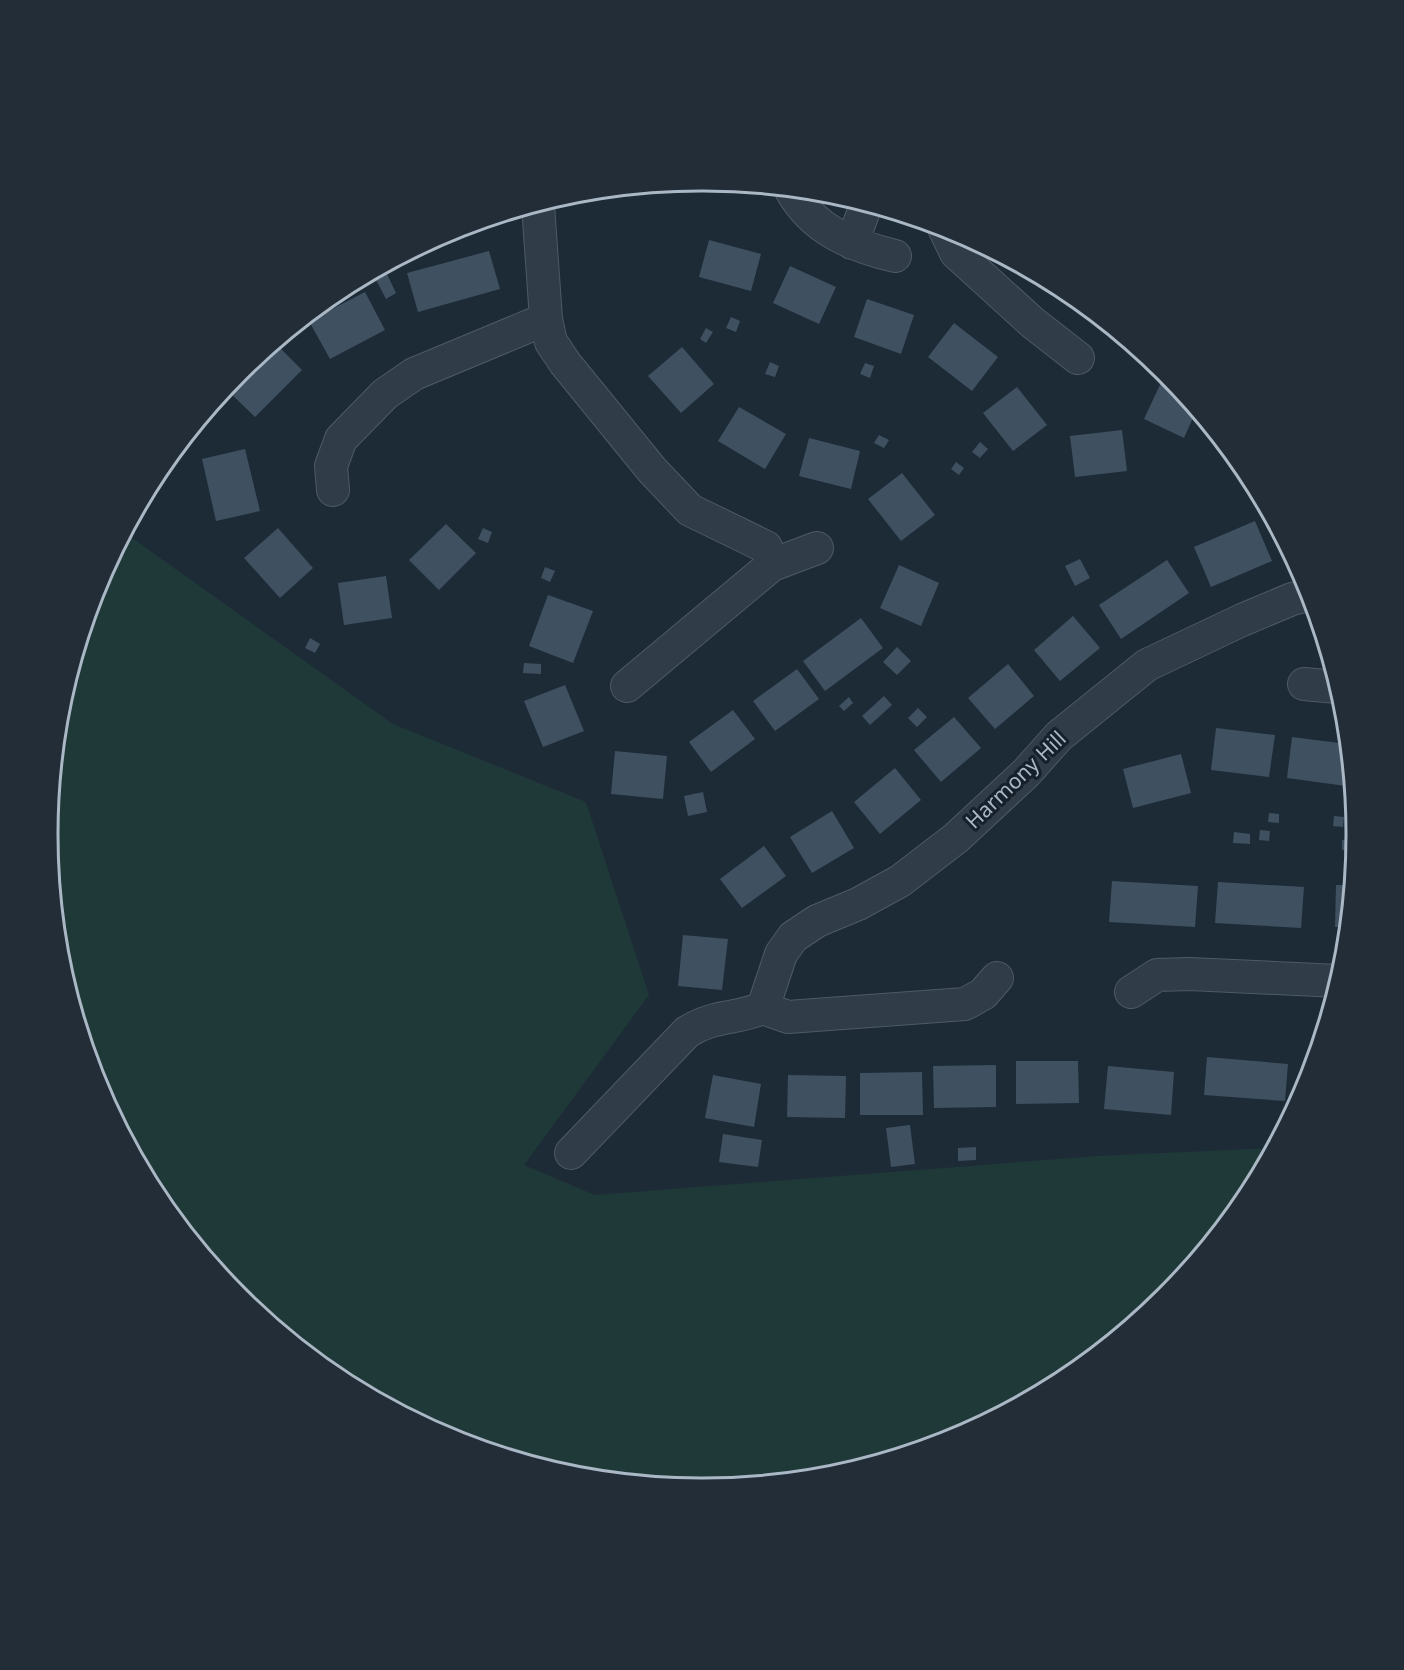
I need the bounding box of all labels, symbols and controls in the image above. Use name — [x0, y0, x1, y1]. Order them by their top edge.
street label: Harmony Hill — [959, 724, 1072, 834]

